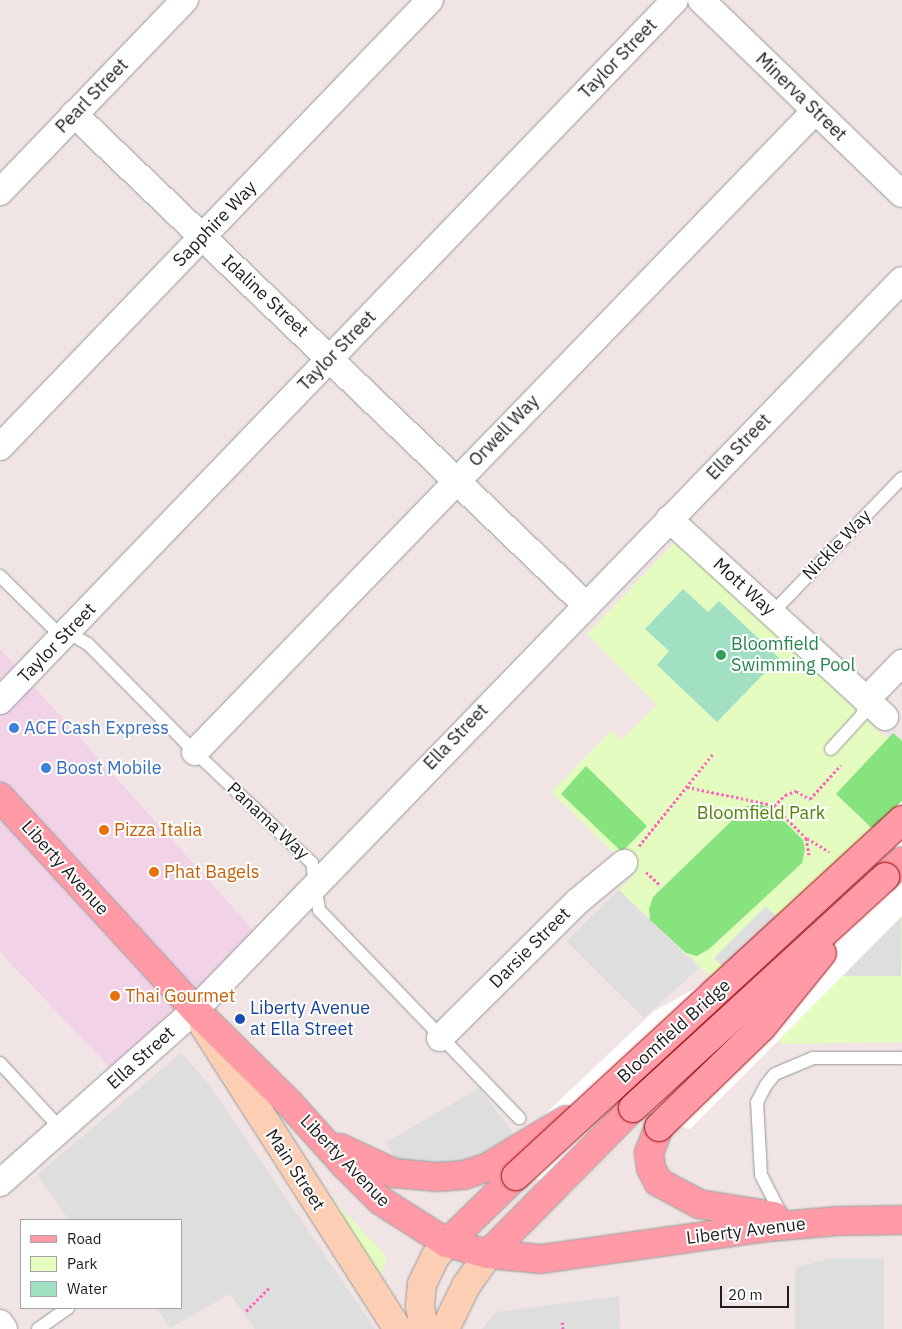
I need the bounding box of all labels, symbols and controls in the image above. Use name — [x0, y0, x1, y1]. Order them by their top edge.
street label: Taylor Street — [575, 15, 661, 103]
street label: Minerva Street — [751, 48, 851, 146]
street label: Pearl Street — [51, 54, 133, 138]
street label: Sapphire Way — [169, 177, 261, 271]
street label: Idaline Street — [217, 250, 313, 342]
street label: Taylor Street — [294, 307, 380, 395]
street label: Orwell Way — [464, 391, 544, 471]
street label: Ella Street — [702, 409, 776, 485]
street label: Nickle Way — [798, 505, 876, 585]
street label: Mott Way — [709, 554, 779, 620]
street label: Taylor Street — [14, 599, 100, 687]
place label: Bloomfield Swimming Pool — [731, 634, 855, 676]
marker: Bloomfield Swimming Pool — [715, 649, 727, 661]
street label: Ella Street — [419, 699, 493, 775]
place label: ACE Cash Express — [24, 717, 169, 739]
marker: ACE Cash Express — [8, 722, 20, 734]
place label: Boost Mobile — [56, 757, 162, 779]
marker: Boost Mobile — [40, 762, 52, 774]
street label: Panama Way — [223, 778, 313, 864]
park label: Bloomfield Park — [697, 802, 825, 824]
street label: Liberty Avenue — [17, 816, 113, 920]
place label: Pizza Italia — [114, 819, 202, 841]
marker: Pizza Italia — [98, 824, 110, 836]
place label: Phat Bagels — [164, 861, 260, 883]
marker: Phat Bagels — [148, 866, 160, 878]
street label: Darsie Street — [485, 903, 575, 993]
street label: Bloomfield Bridge — [613, 975, 735, 1087]
place label: Thai Gourmet — [125, 985, 235, 1007]
marker: Thai Gourmet — [109, 990, 121, 1002]
place label: Liberty Avenue at Ella Street — [250, 998, 370, 1040]
marker: Liberty Avenue at Ella Street — [234, 1013, 246, 1025]
street label: Ella Street — [103, 1022, 179, 1094]
street label: Liberty Avenue — [295, 1110, 395, 1212]
street label: Main Street — [261, 1125, 329, 1215]
street label: Liberty Avenue — [685, 1213, 807, 1249]
legend — [20, 1219, 182, 1309]
text: Road — [67, 1229, 102, 1248]
text: Park — [67, 1254, 97, 1273]
scale bar — [722, 1276, 791, 1308]
text: Water — [67, 1279, 107, 1298]
text: 20 m — [728, 1285, 763, 1304]

